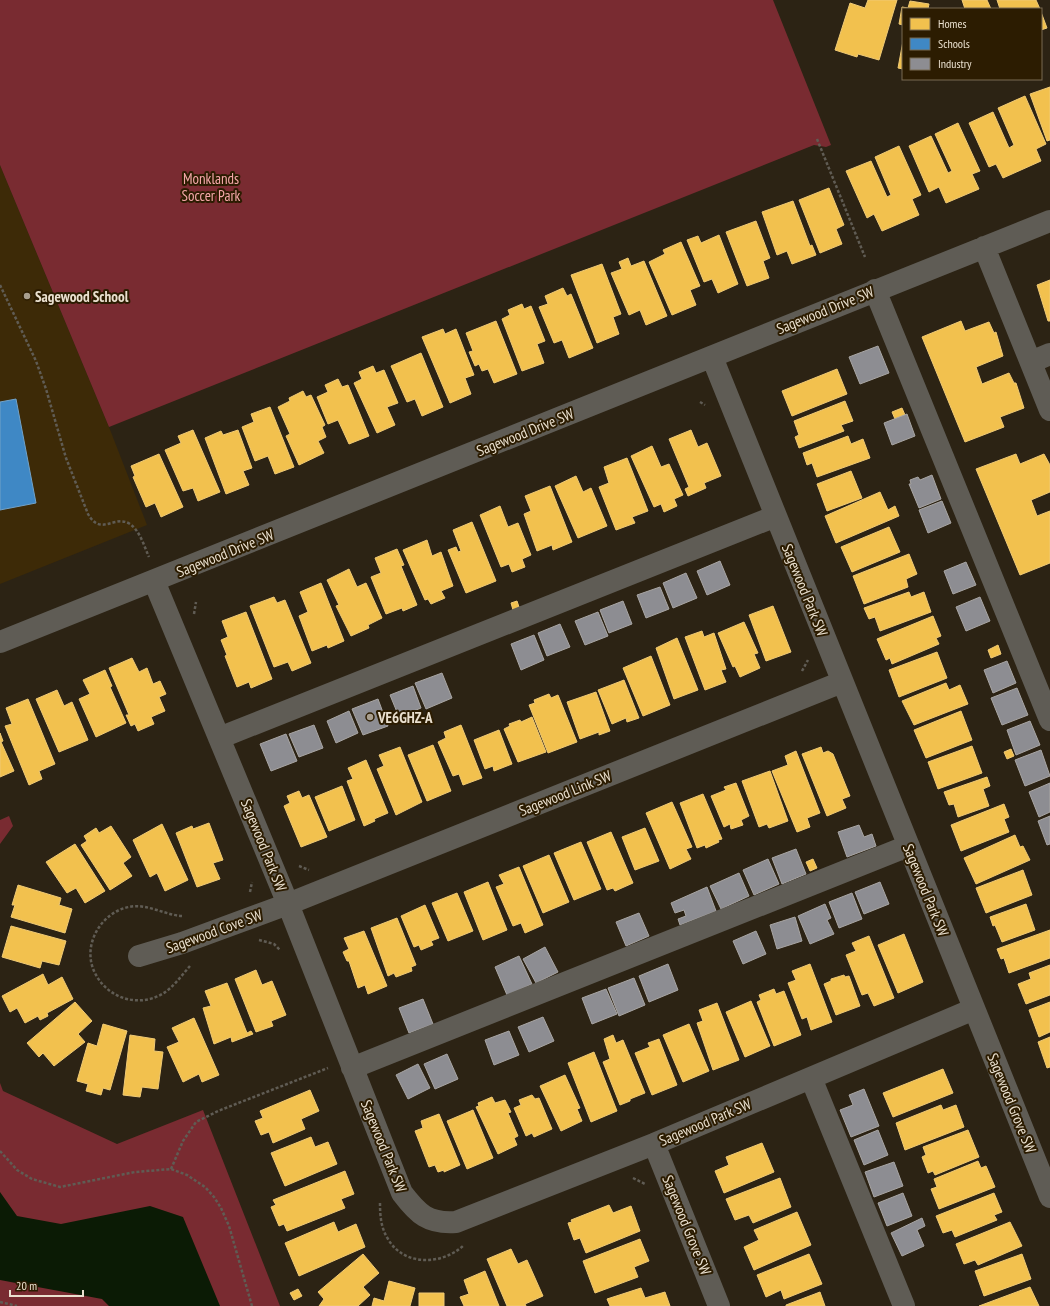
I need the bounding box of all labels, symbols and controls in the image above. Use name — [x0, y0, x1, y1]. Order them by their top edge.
legend — [902, 8, 1042, 80]
text: Homes — [938, 16, 966, 31]
text: Schools — [938, 36, 970, 51]
text: Industry — [938, 56, 972, 71]
park label: Monklands Soccer Park — [182, 169, 241, 205]
street label: Sagewood Drive SW — [774, 282, 876, 338]
place label: Sagewood School — [35, 287, 129, 306]
marker: Sagewood School — [22, 291, 32, 301]
street label: Sagewood Drive SW — [474, 404, 576, 460]
street label: Sagewood Drive SW — [174, 525, 276, 581]
street label: Sagewood Park SW — [778, 541, 832, 639]
place label: VE6GHZ-A — [377, 708, 433, 727]
marker: VE6GHZ-A — [365, 712, 375, 722]
street label: Sagewood Link SW — [516, 766, 614, 820]
street label: Sagewood Park SW — [237, 796, 291, 894]
street label: Sagewood Park SW — [899, 841, 953, 939]
street label: Sagewood Cove SW — [163, 905, 265, 957]
street label: Sagewood Grove SW — [983, 1050, 1041, 1156]
street label: Sagewood Park SW — [656, 1094, 754, 1150]
street label: Sagewood Park SW — [357, 1097, 411, 1195]
street label: Sagewood Grove SW — [658, 1172, 716, 1278]
scale bar — [10, 1272, 83, 1298]
text: 20 m — [16, 1278, 37, 1293]

